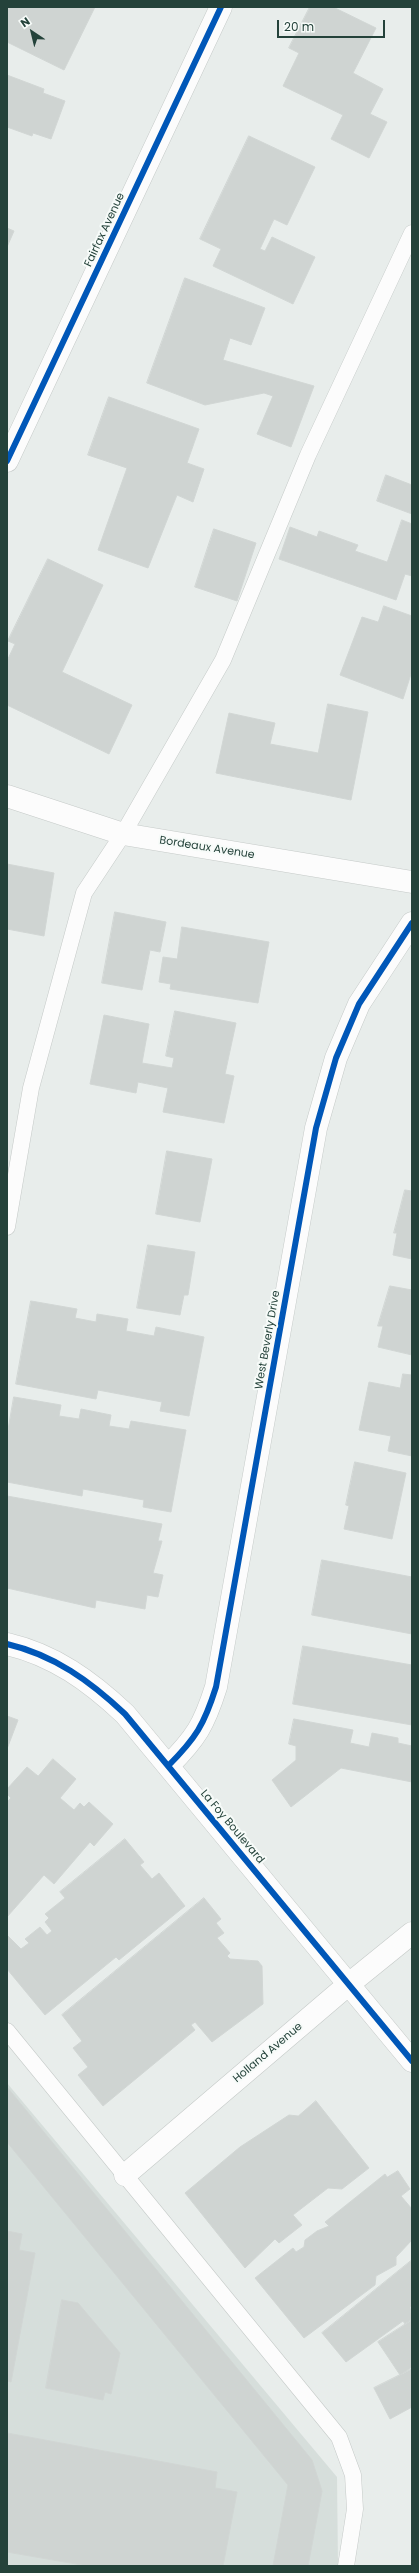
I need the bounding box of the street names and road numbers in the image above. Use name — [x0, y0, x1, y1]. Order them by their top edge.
street label: Fairfax Avenue — [82, 191, 128, 269]
street label: Bordeaux Avenue — [158, 834, 256, 862]
street label: West Beverly Drive — [253, 1289, 283, 1391]
street label: La Foy Boulevard — [197, 1787, 267, 1867]
street label: Holland Avenue — [231, 2020, 305, 2086]

